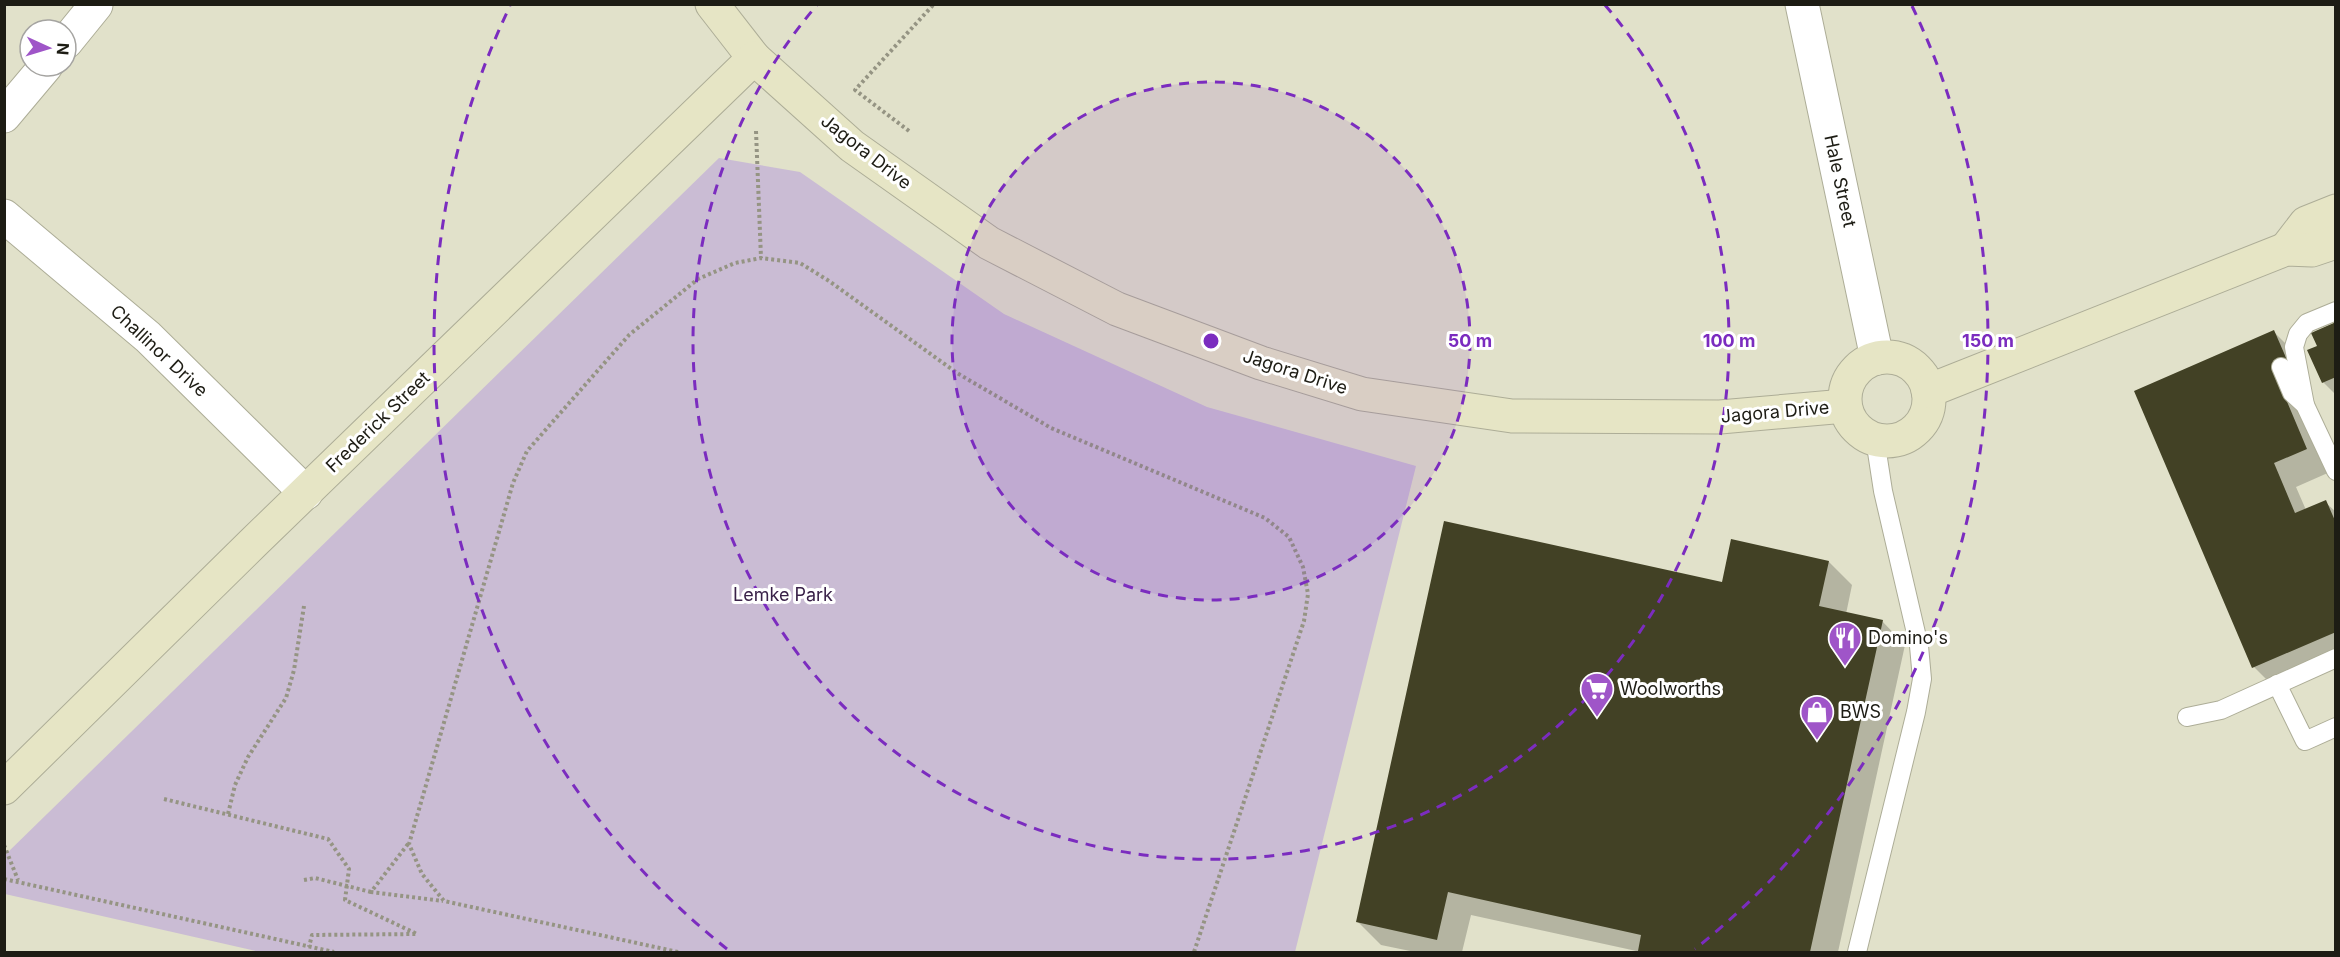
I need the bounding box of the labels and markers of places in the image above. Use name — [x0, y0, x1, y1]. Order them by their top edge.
centre of rings — [1201, 331, 1221, 351]
restaurant icon: Domino's — [1827, 620, 1863, 667]
place label: Domino's — [1868, 627, 1948, 648]
supermarket icon: Woolworths — [1579, 671, 1615, 718]
place label: Woolworths — [1620, 678, 1721, 699]
shop icon: BWS — [1799, 694, 1835, 741]
place label: BWS — [1840, 701, 1881, 722]

